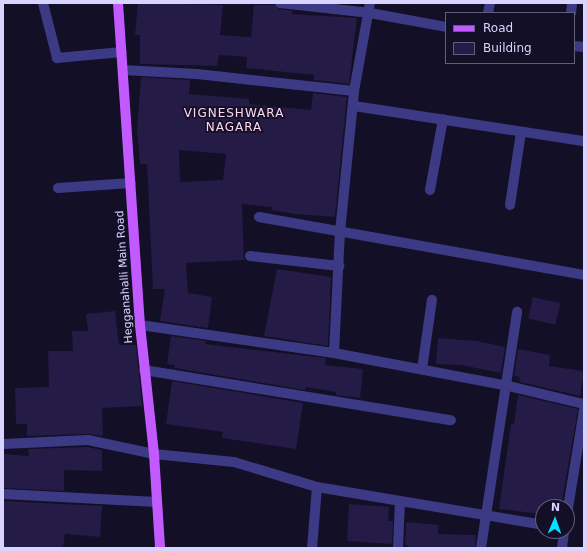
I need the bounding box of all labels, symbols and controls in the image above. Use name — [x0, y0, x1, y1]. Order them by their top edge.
legend — [445, 12, 575, 64]
text: Road — [483, 21, 513, 35]
text: Building — [483, 41, 532, 55]
district label: VIGNESHWARA NAGARA — [184, 107, 284, 135]
street label: Hegganahalli Main Road — [114, 210, 136, 344]
north arrow — [535, 499, 575, 539]
text: N — [551, 501, 560, 514]

